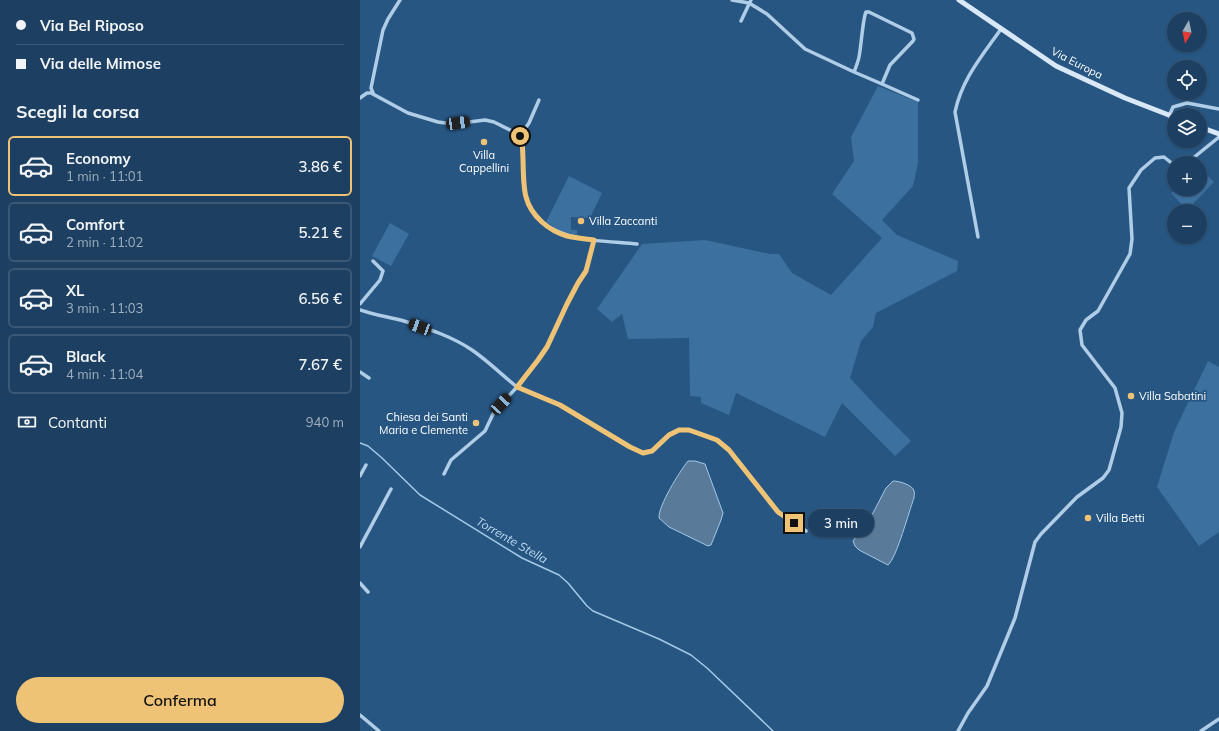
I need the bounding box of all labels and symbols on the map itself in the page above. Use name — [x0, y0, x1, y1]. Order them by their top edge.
north arrow — [1167, 12, 1207, 52]
street label: Via Europa — [1049, 44, 1105, 82]
car — [445, 115, 471, 131]
route start — [511, 127, 529, 145]
marker: Villa Cappellini — [479, 137, 489, 147]
place label: Villa Cappellini — [459, 148, 509, 175]
place label: Villa Zaccanti — [589, 214, 657, 228]
marker: Villa Zaccanti — [576, 216, 586, 226]
car — [407, 317, 433, 337]
place label: Villa Sabatini — [1139, 389, 1206, 403]
car — [488, 391, 514, 417]
marker: Villa Sabatini — [1126, 391, 1136, 401]
place label: Chiesa dei Santi Maria e Clemente — [379, 410, 468, 437]
marker: Chiesa dei Santi Maria e Clemente — [471, 418, 481, 428]
callout: 3 min — [808, 509, 874, 537]
place label: Villa Betti — [1096, 511, 1145, 525]
water label: Torrente Stella — [474, 513, 550, 567]
marker: Villa Betti — [1083, 513, 1093, 523]
route end — [785, 514, 803, 532]

